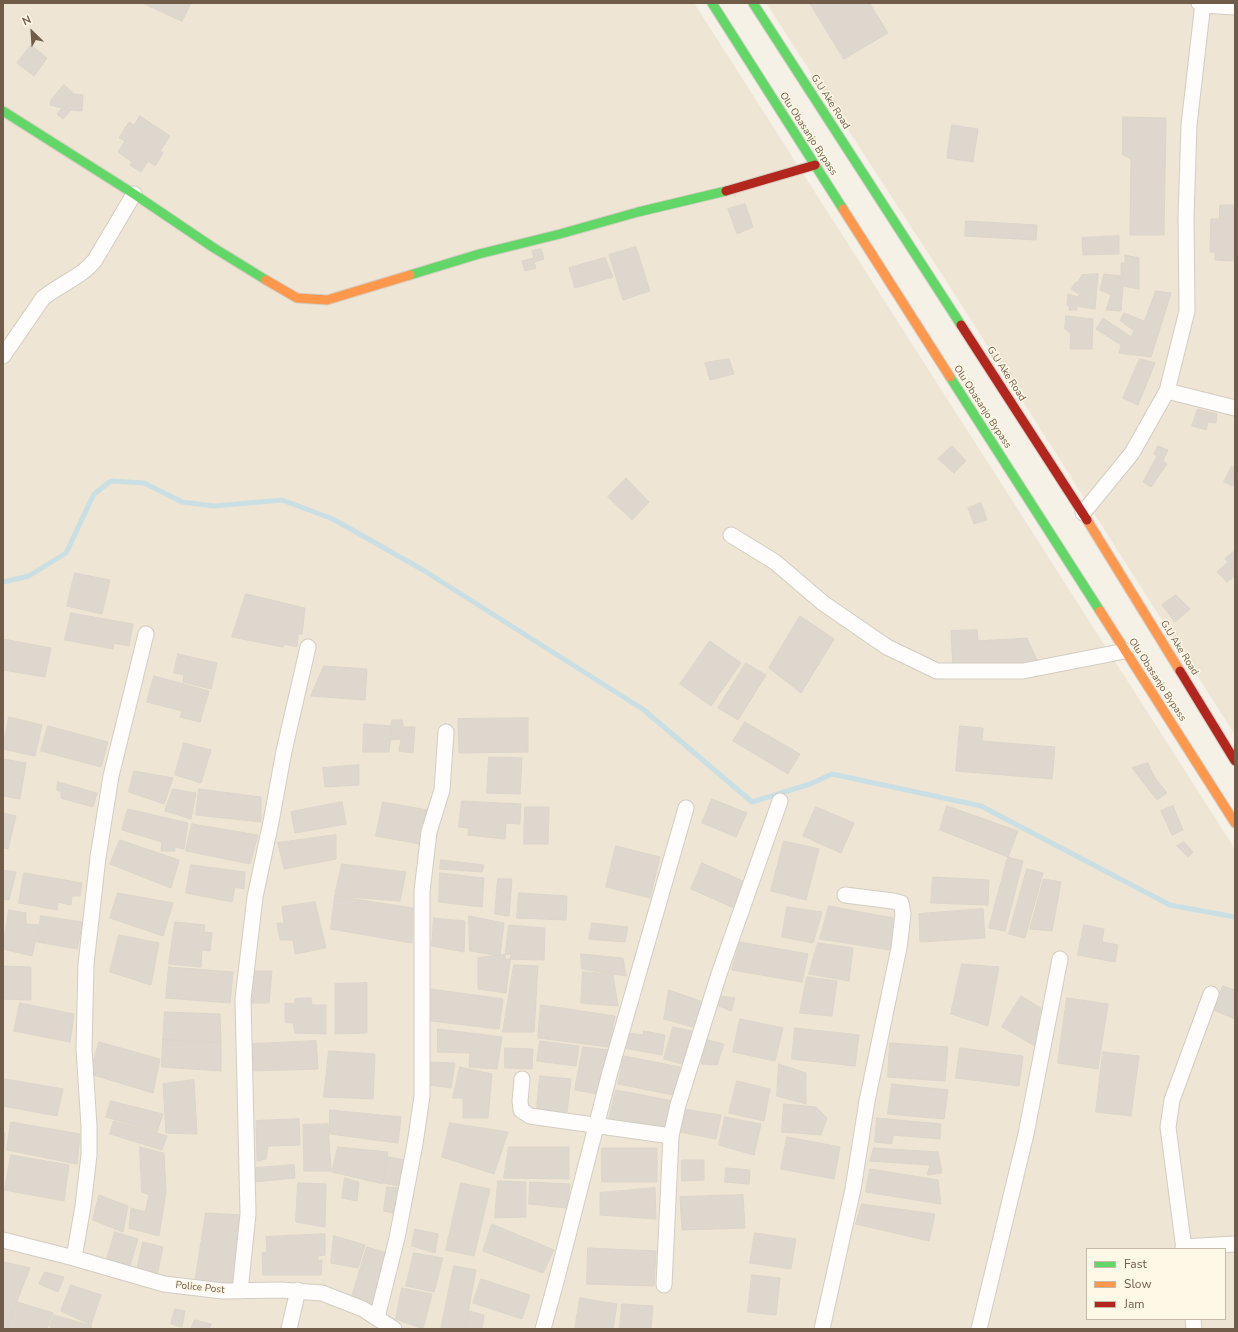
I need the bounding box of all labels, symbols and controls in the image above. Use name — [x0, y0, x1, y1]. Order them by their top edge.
north arrow — [12, 12, 52, 52]
text: N — [20, 12, 34, 29]
street label: G.U Ake Road — [808, 73, 852, 131]
street label: Olu Obasanjo Bypass — [777, 90, 839, 178]
street label: G.U Ake Road — [984, 345, 1028, 403]
street label: Olu Obasanjo Bypass — [951, 363, 1013, 451]
street label: G.U Ake Road — [1157, 618, 1201, 678]
street label: Olu Obasanjo Bypass — [1126, 636, 1188, 724]
legend — [1086, 1248, 1226, 1320]
text: Fast — [1124, 1256, 1147, 1272]
text: Slow — [1124, 1276, 1152, 1292]
street label: Police Post — [175, 1279, 225, 1297]
text: Jam — [1124, 1296, 1145, 1312]

